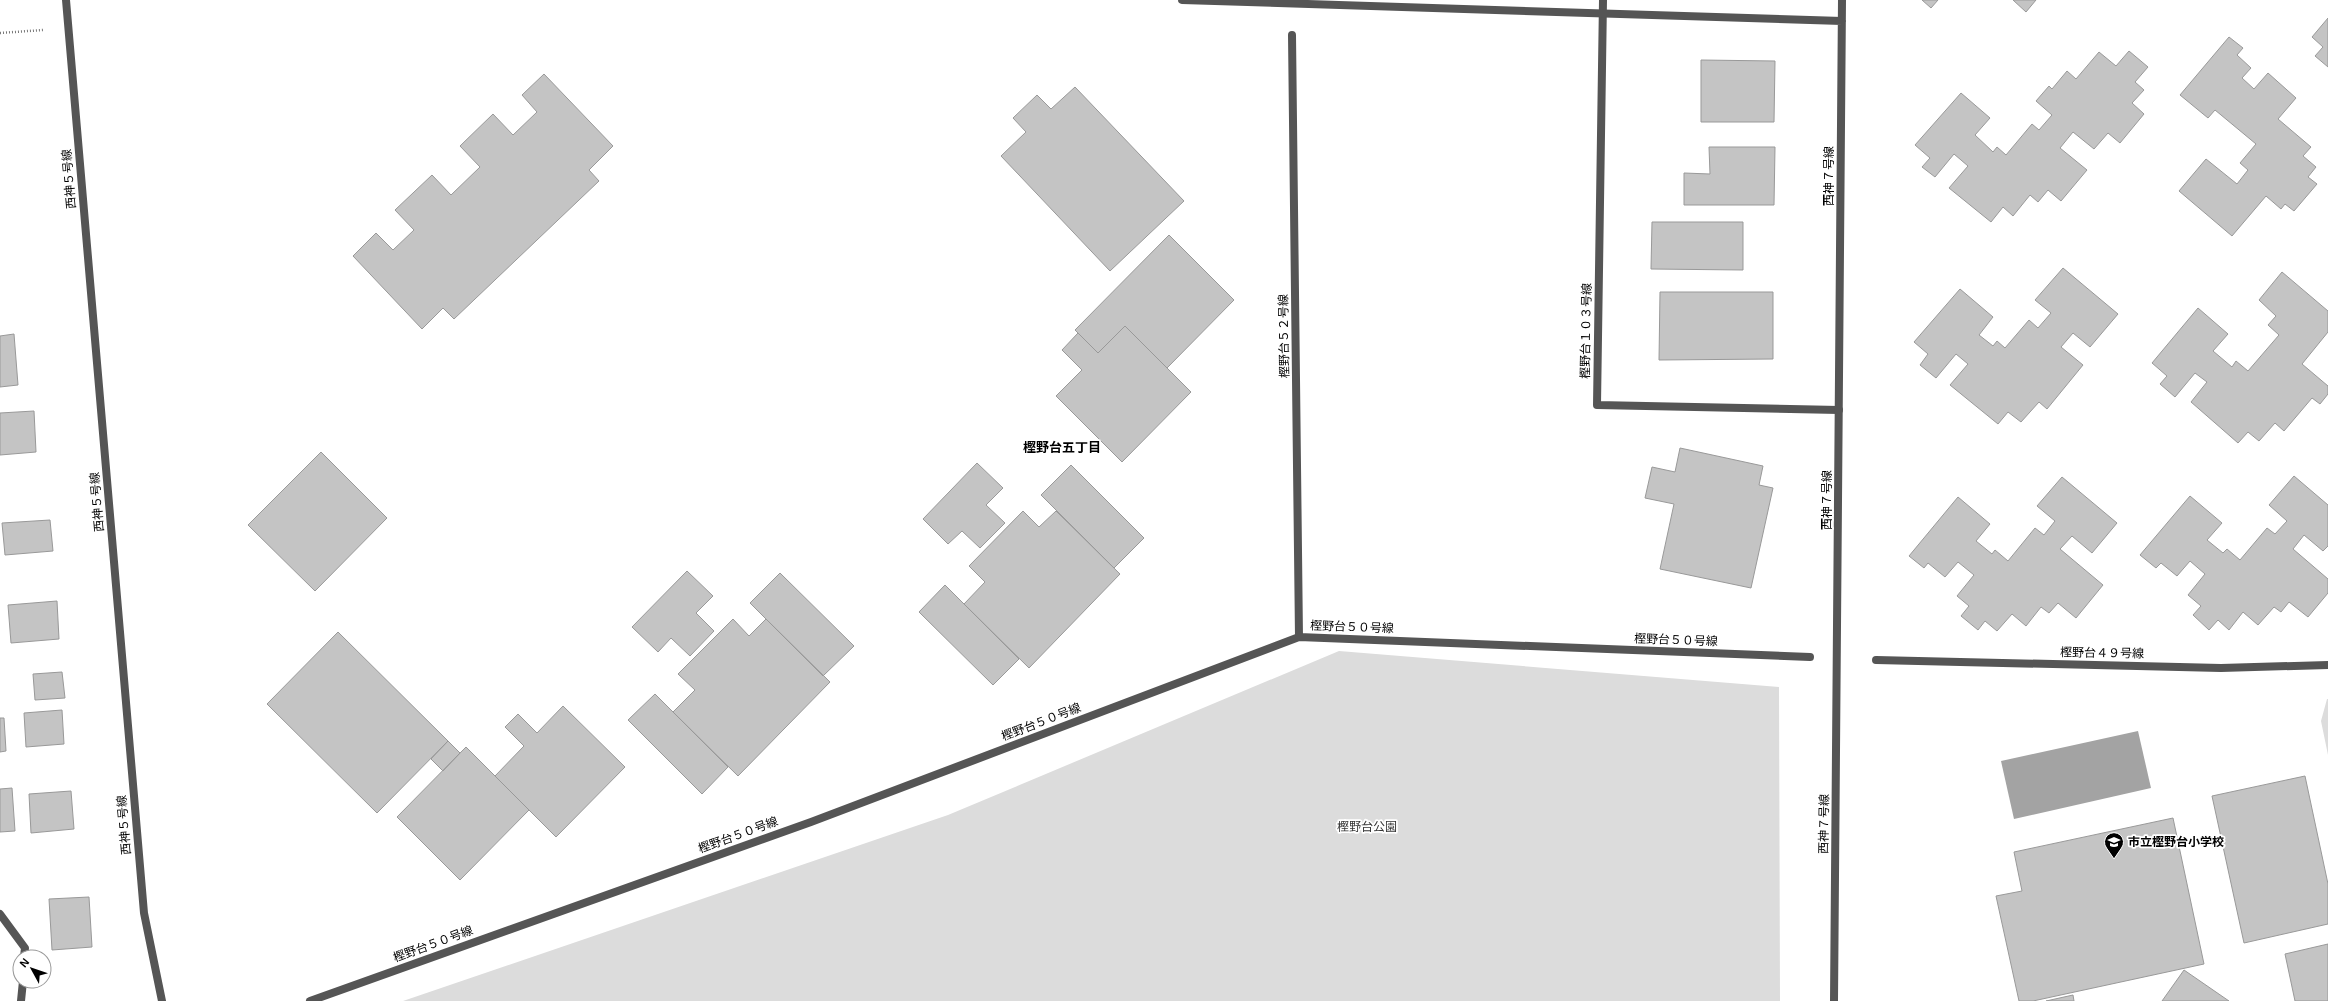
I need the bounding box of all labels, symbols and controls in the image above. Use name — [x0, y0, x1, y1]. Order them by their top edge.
street label: 西神７号線 — [1822, 146, 1836, 206]
street label: 西神５号線 — [59, 148, 79, 210]
street label: 樫野台１０３号線 — [1578, 283, 1594, 379]
street label: 樫野台５２号線 — [1276, 294, 1292, 378]
district label: 樫野台五丁目 — [1023, 440, 1101, 455]
street label: 西神７号線 — [1820, 470, 1834, 530]
street label: 西神５号線 — [87, 471, 107, 533]
street label: 樫野台５０号線 — [1310, 619, 1394, 635]
street label: 樫野台５０号線 — [1634, 632, 1718, 648]
street label: 樫野台４９号線 — [2060, 645, 2144, 661]
street label: 樫野台５０号線 — [999, 700, 1083, 744]
street label: 西神５号線 — [114, 794, 134, 856]
street label: 西神７号線 — [1816, 794, 1832, 854]
street label: 樫野台５０号線 — [696, 814, 780, 856]
park label: 樫野台公園 — [1337, 820, 1397, 834]
school or university icon: 市立樫野台小学校 — [2103, 831, 2125, 859]
place label: 市立樫野台小学校 — [2128, 835, 2224, 849]
street label: 樫野台５０号線 — [391, 923, 475, 965]
north arrow — [12, 949, 52, 989]
text: N — [17, 956, 32, 969]

